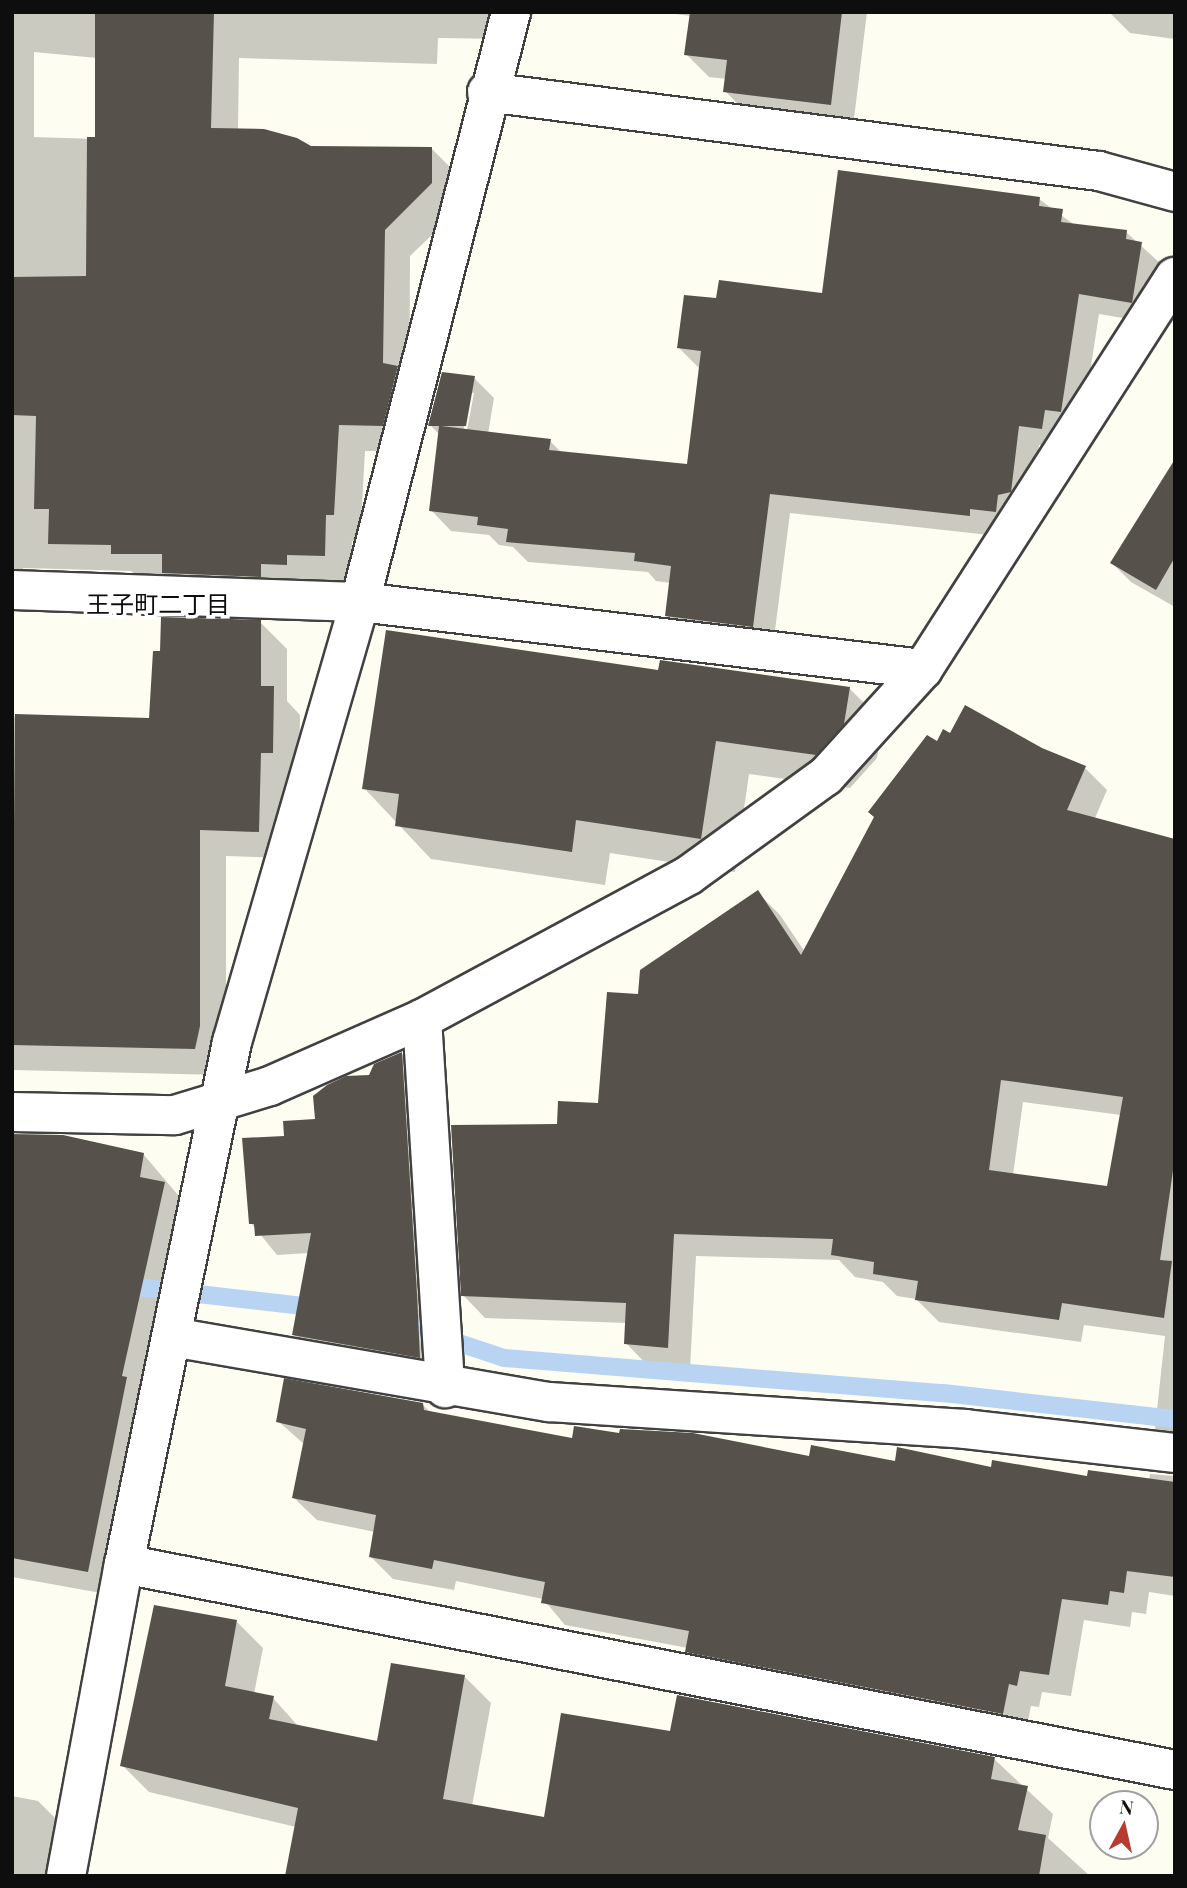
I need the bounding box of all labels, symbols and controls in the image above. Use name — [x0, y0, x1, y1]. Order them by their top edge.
district label: 王子町二丁目 — [86, 590, 230, 618]
north arrow — [1089, 1790, 1159, 1860]
text: N — [1118, 1792, 1135, 1820]

